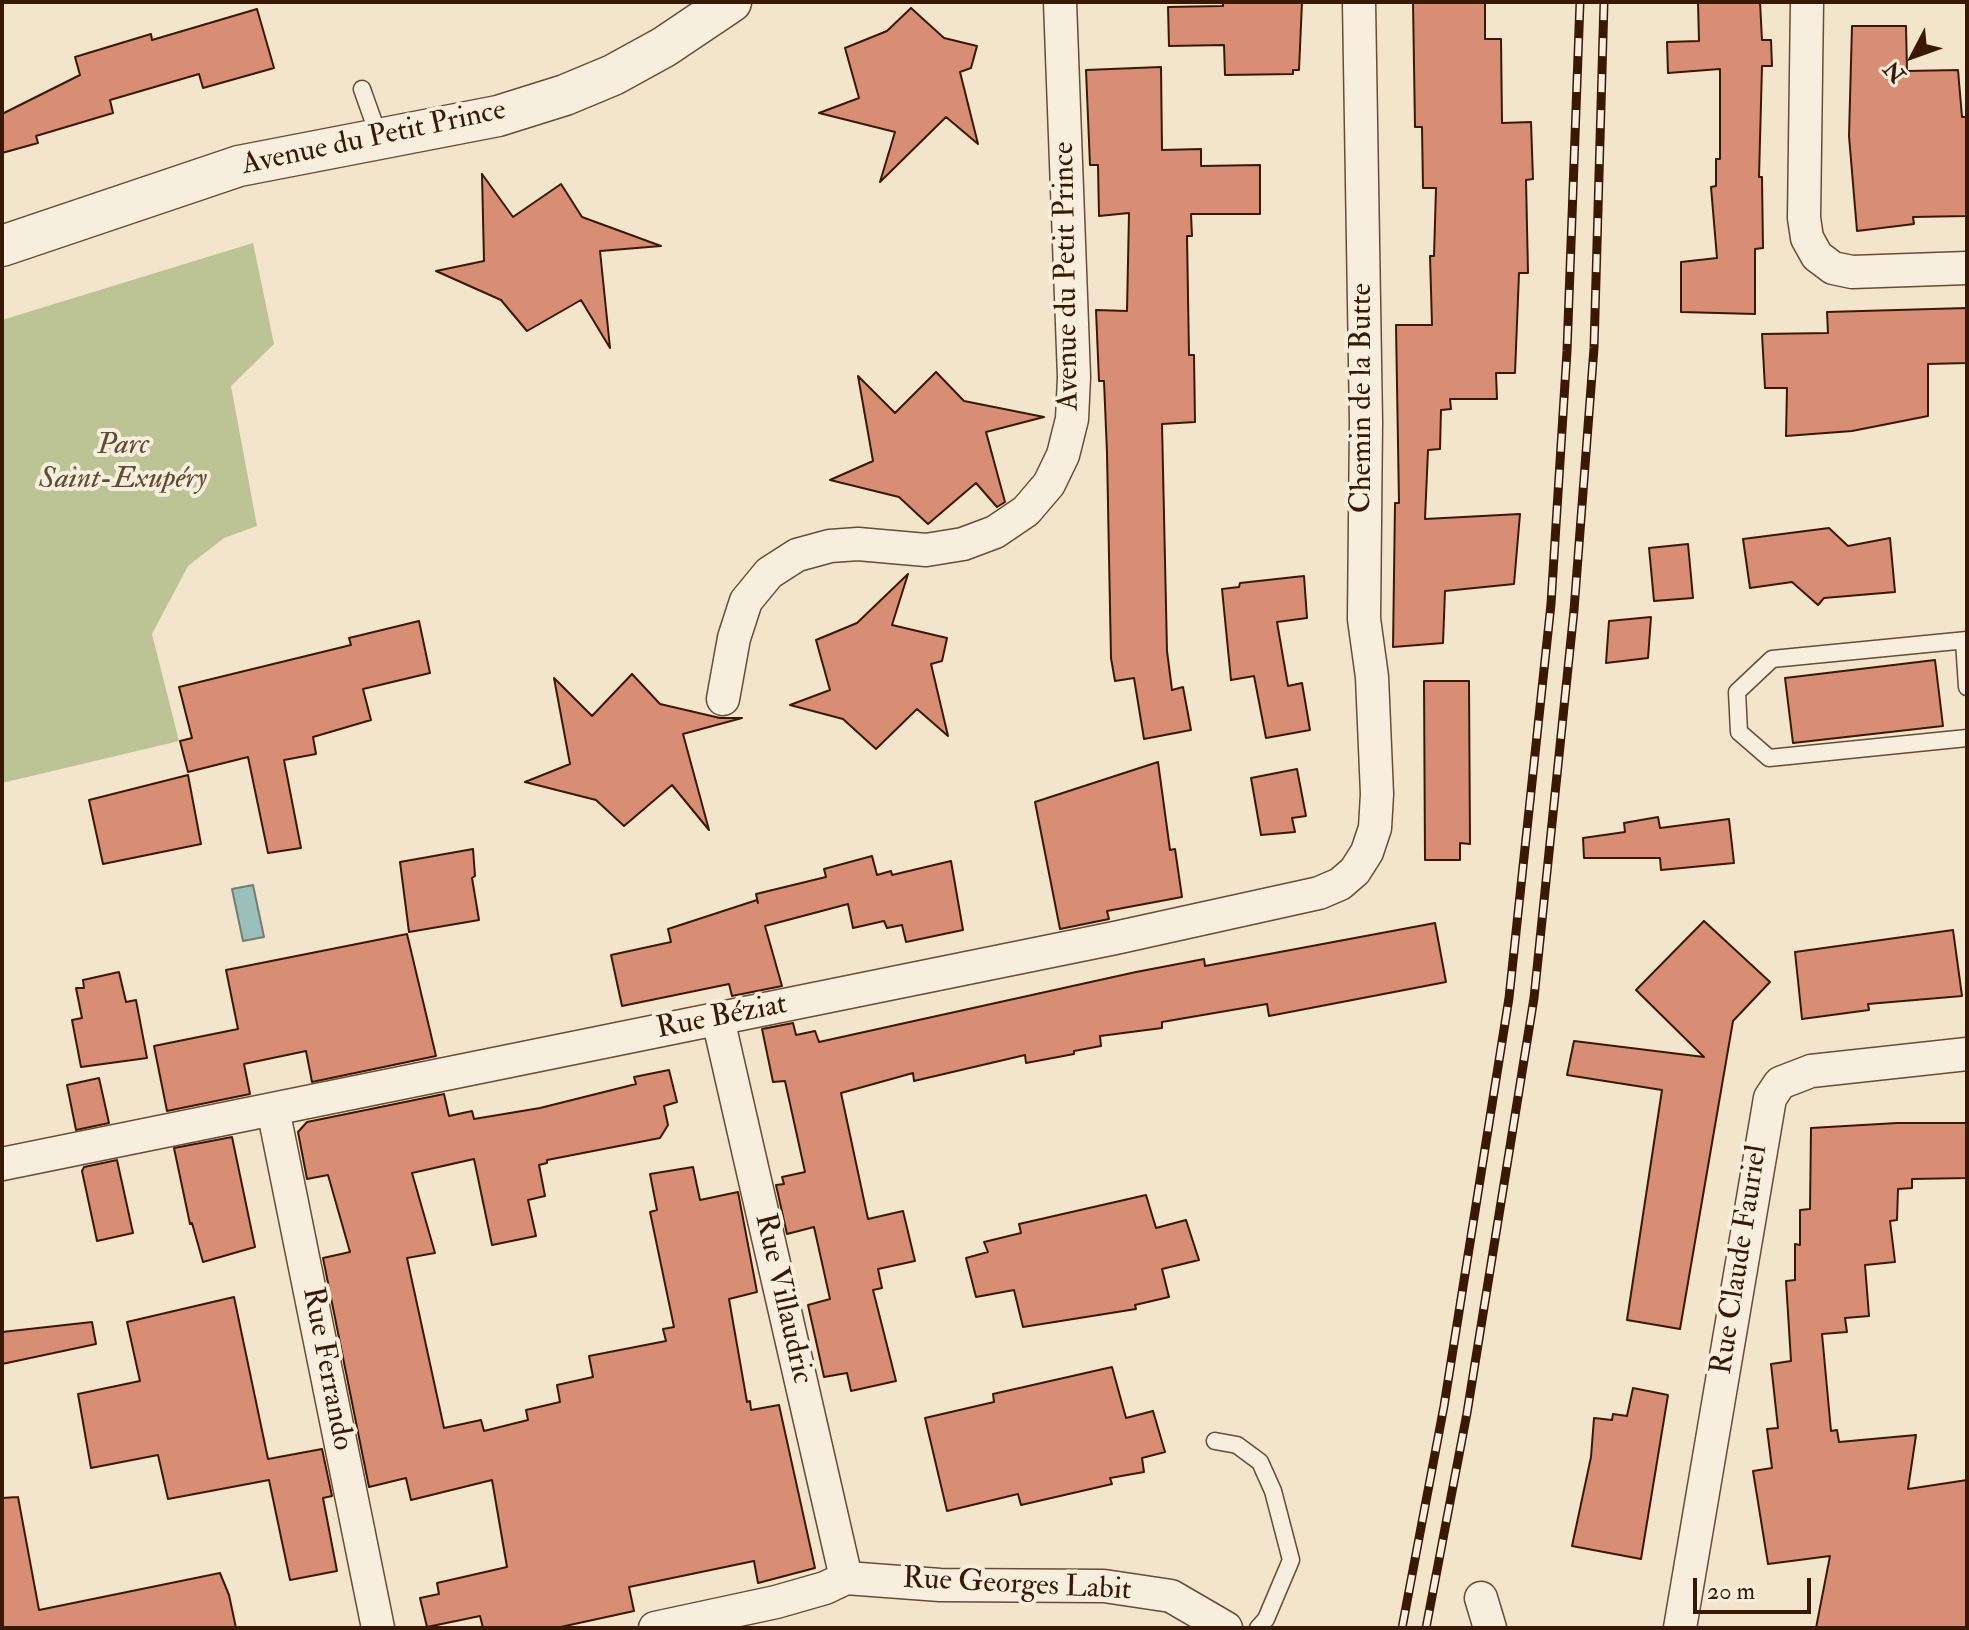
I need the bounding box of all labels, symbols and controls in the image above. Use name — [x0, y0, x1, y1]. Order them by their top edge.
north arrow — [1873, 16, 1953, 96]
text: N — [1878, 55, 1912, 88]
street label: Avenue du Petit Prince — [239, 93, 509, 185]
street label: Avenue du Petit Prince — [1048, 141, 1088, 411]
street label: Chemin de la Butte — [1346, 283, 1382, 513]
park label: Parc Saint-Exupéry — [39, 429, 207, 500]
street label: Rue Béziat — [654, 988, 790, 1048]
street label: Rue Claude Fauriel — [1705, 1143, 1777, 1377]
street label: Rue Villaudric — [745, 1210, 819, 1388]
street label: Rue Ferrando — [293, 1284, 359, 1454]
street label: Rue Georges Labit — [902, 1562, 1132, 1610]
scale bar — [1697, 1562, 1815, 1612]
text: 20 m — [1707, 1576, 1755, 1607]

